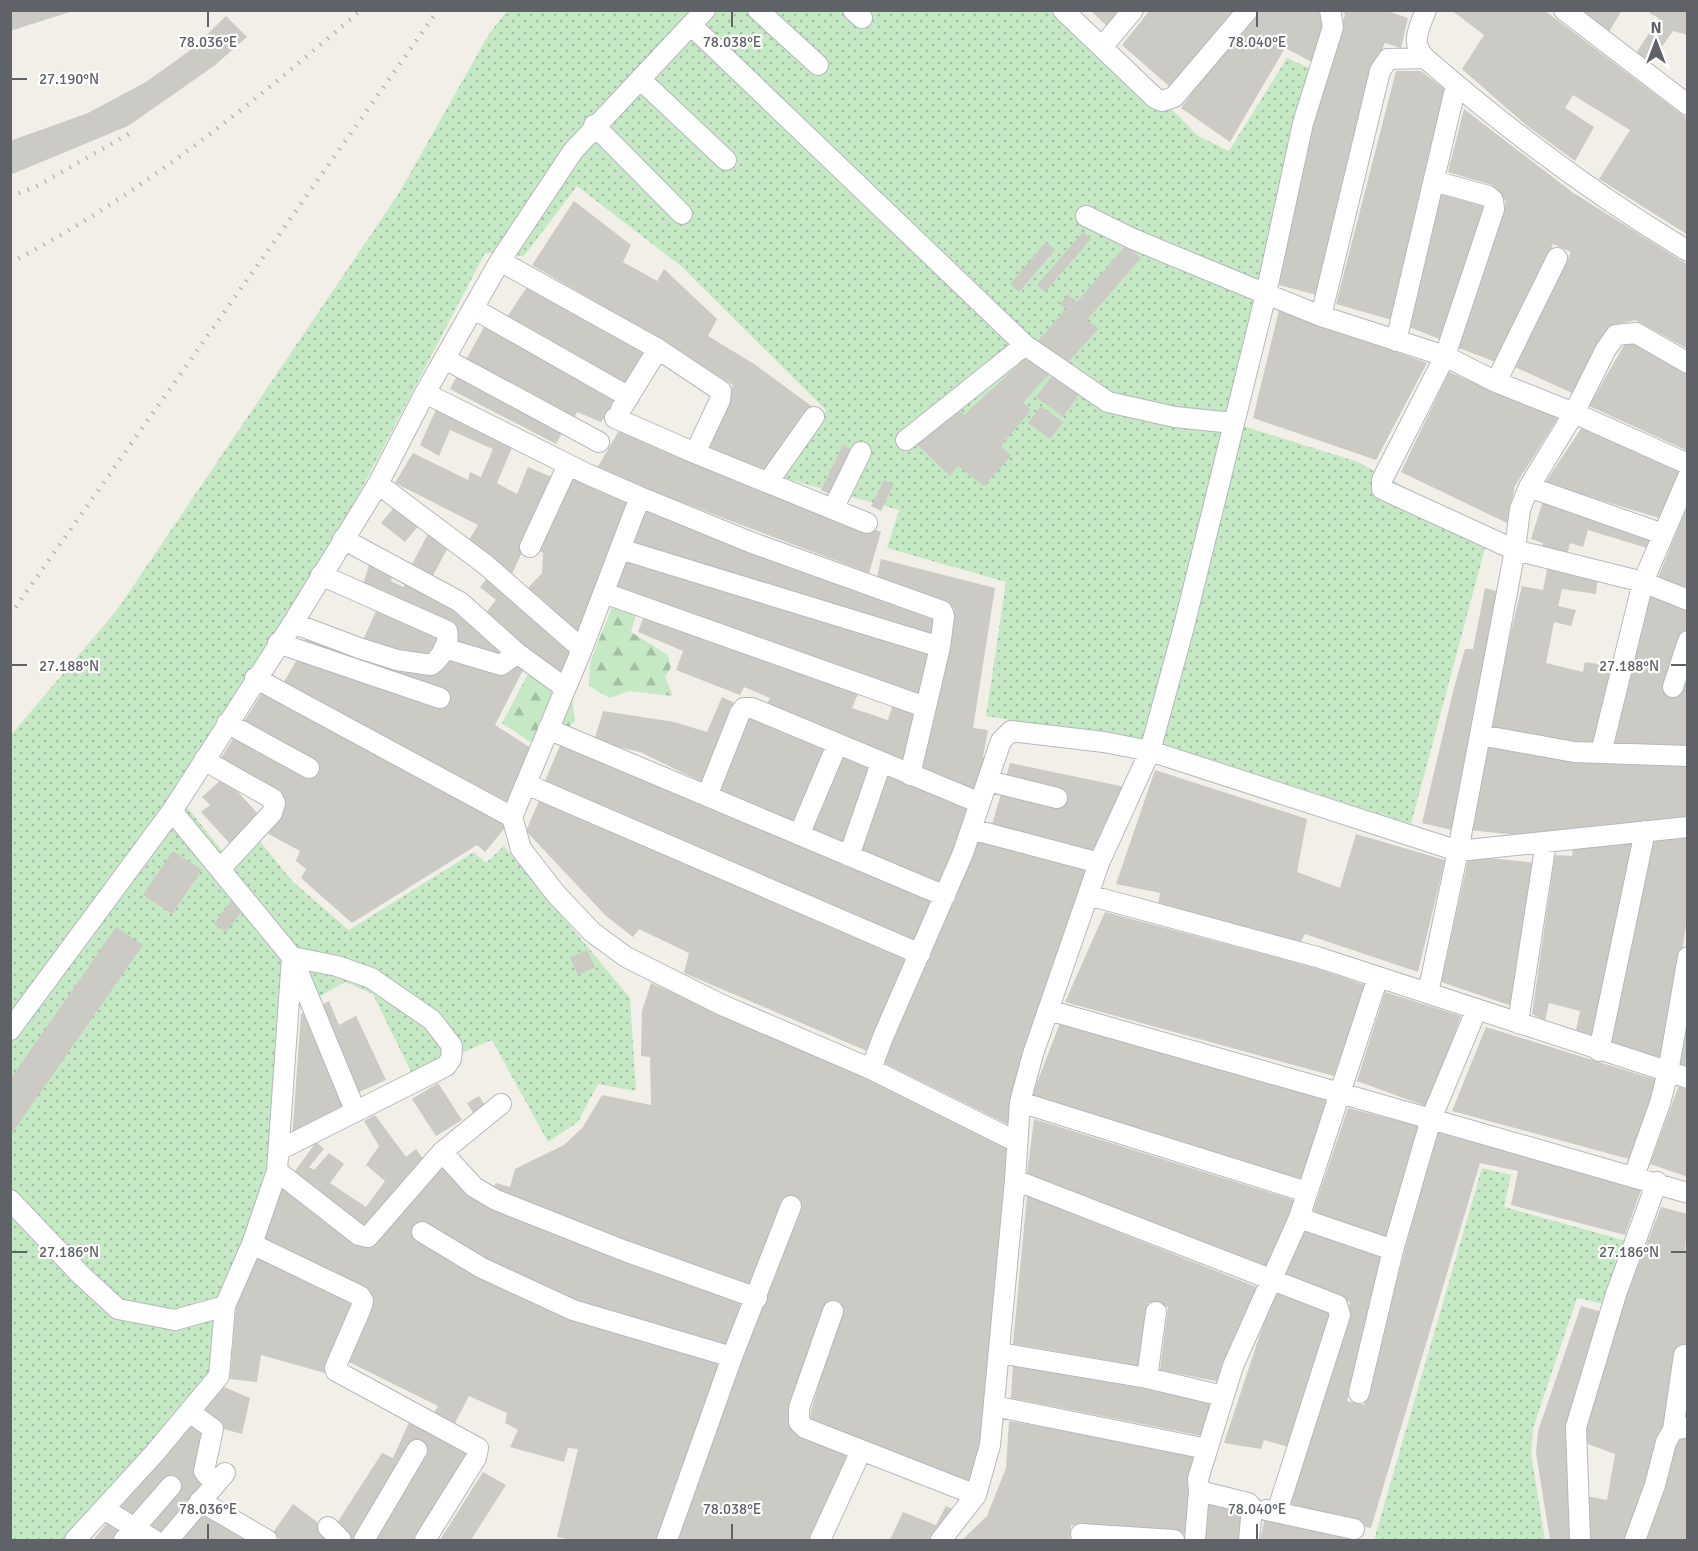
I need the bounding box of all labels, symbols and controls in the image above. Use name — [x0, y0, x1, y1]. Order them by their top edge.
north arrow — [1626, 12, 1686, 72]
text: N — [1650, 18, 1662, 38]
text: 78.036°E — [179, 33, 237, 51]
text: 78.038°E — [703, 33, 761, 51]
text: 78.040°E — [1228, 33, 1286, 51]
text: 27.190°N — [39, 70, 99, 88]
text: 27.188°N — [39, 657, 99, 675]
text: 27.188°N — [1599, 657, 1659, 675]
text: 27.186°N — [39, 1243, 99, 1261]
text: 27.186°N — [1599, 1243, 1659, 1261]
text: 78.036°E — [179, 1500, 237, 1518]
text: 78.038°E — [703, 1500, 761, 1518]
text: 78.040°E — [1228, 1500, 1286, 1518]

